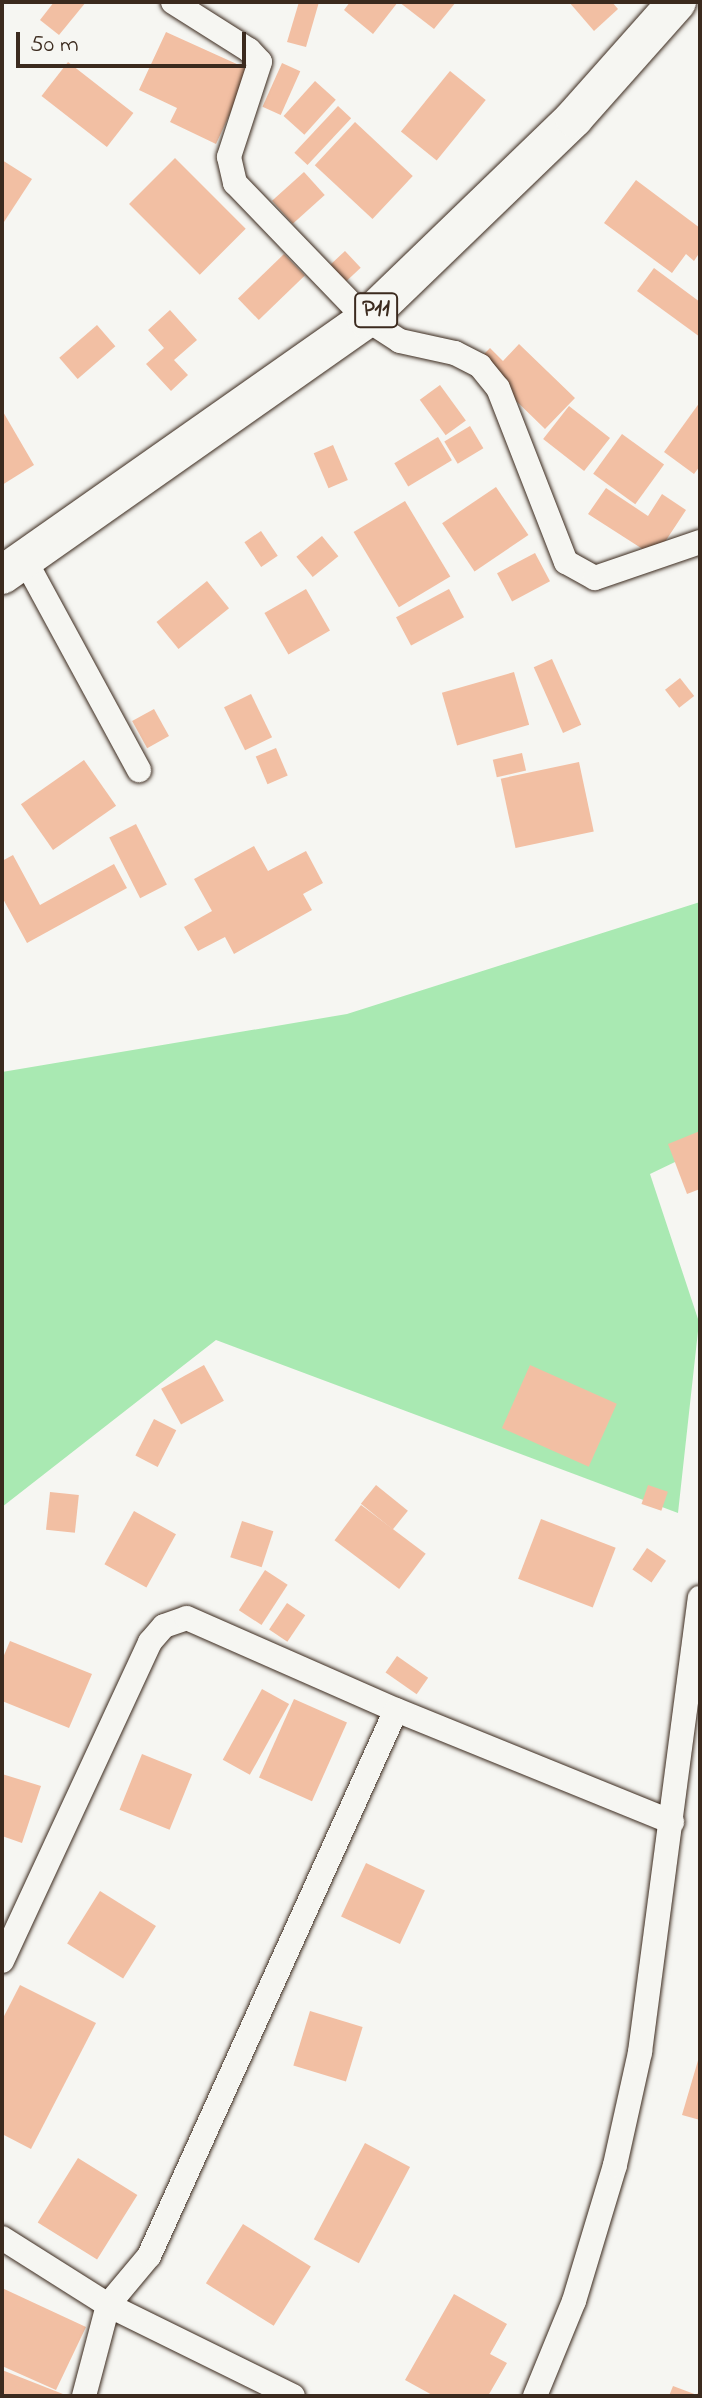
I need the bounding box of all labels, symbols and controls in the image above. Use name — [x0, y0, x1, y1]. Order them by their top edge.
scale bar — [20, 16, 250, 66]
text: 50 m — [30, 28, 79, 63]
road number: P11 — [354, 290, 398, 330]

